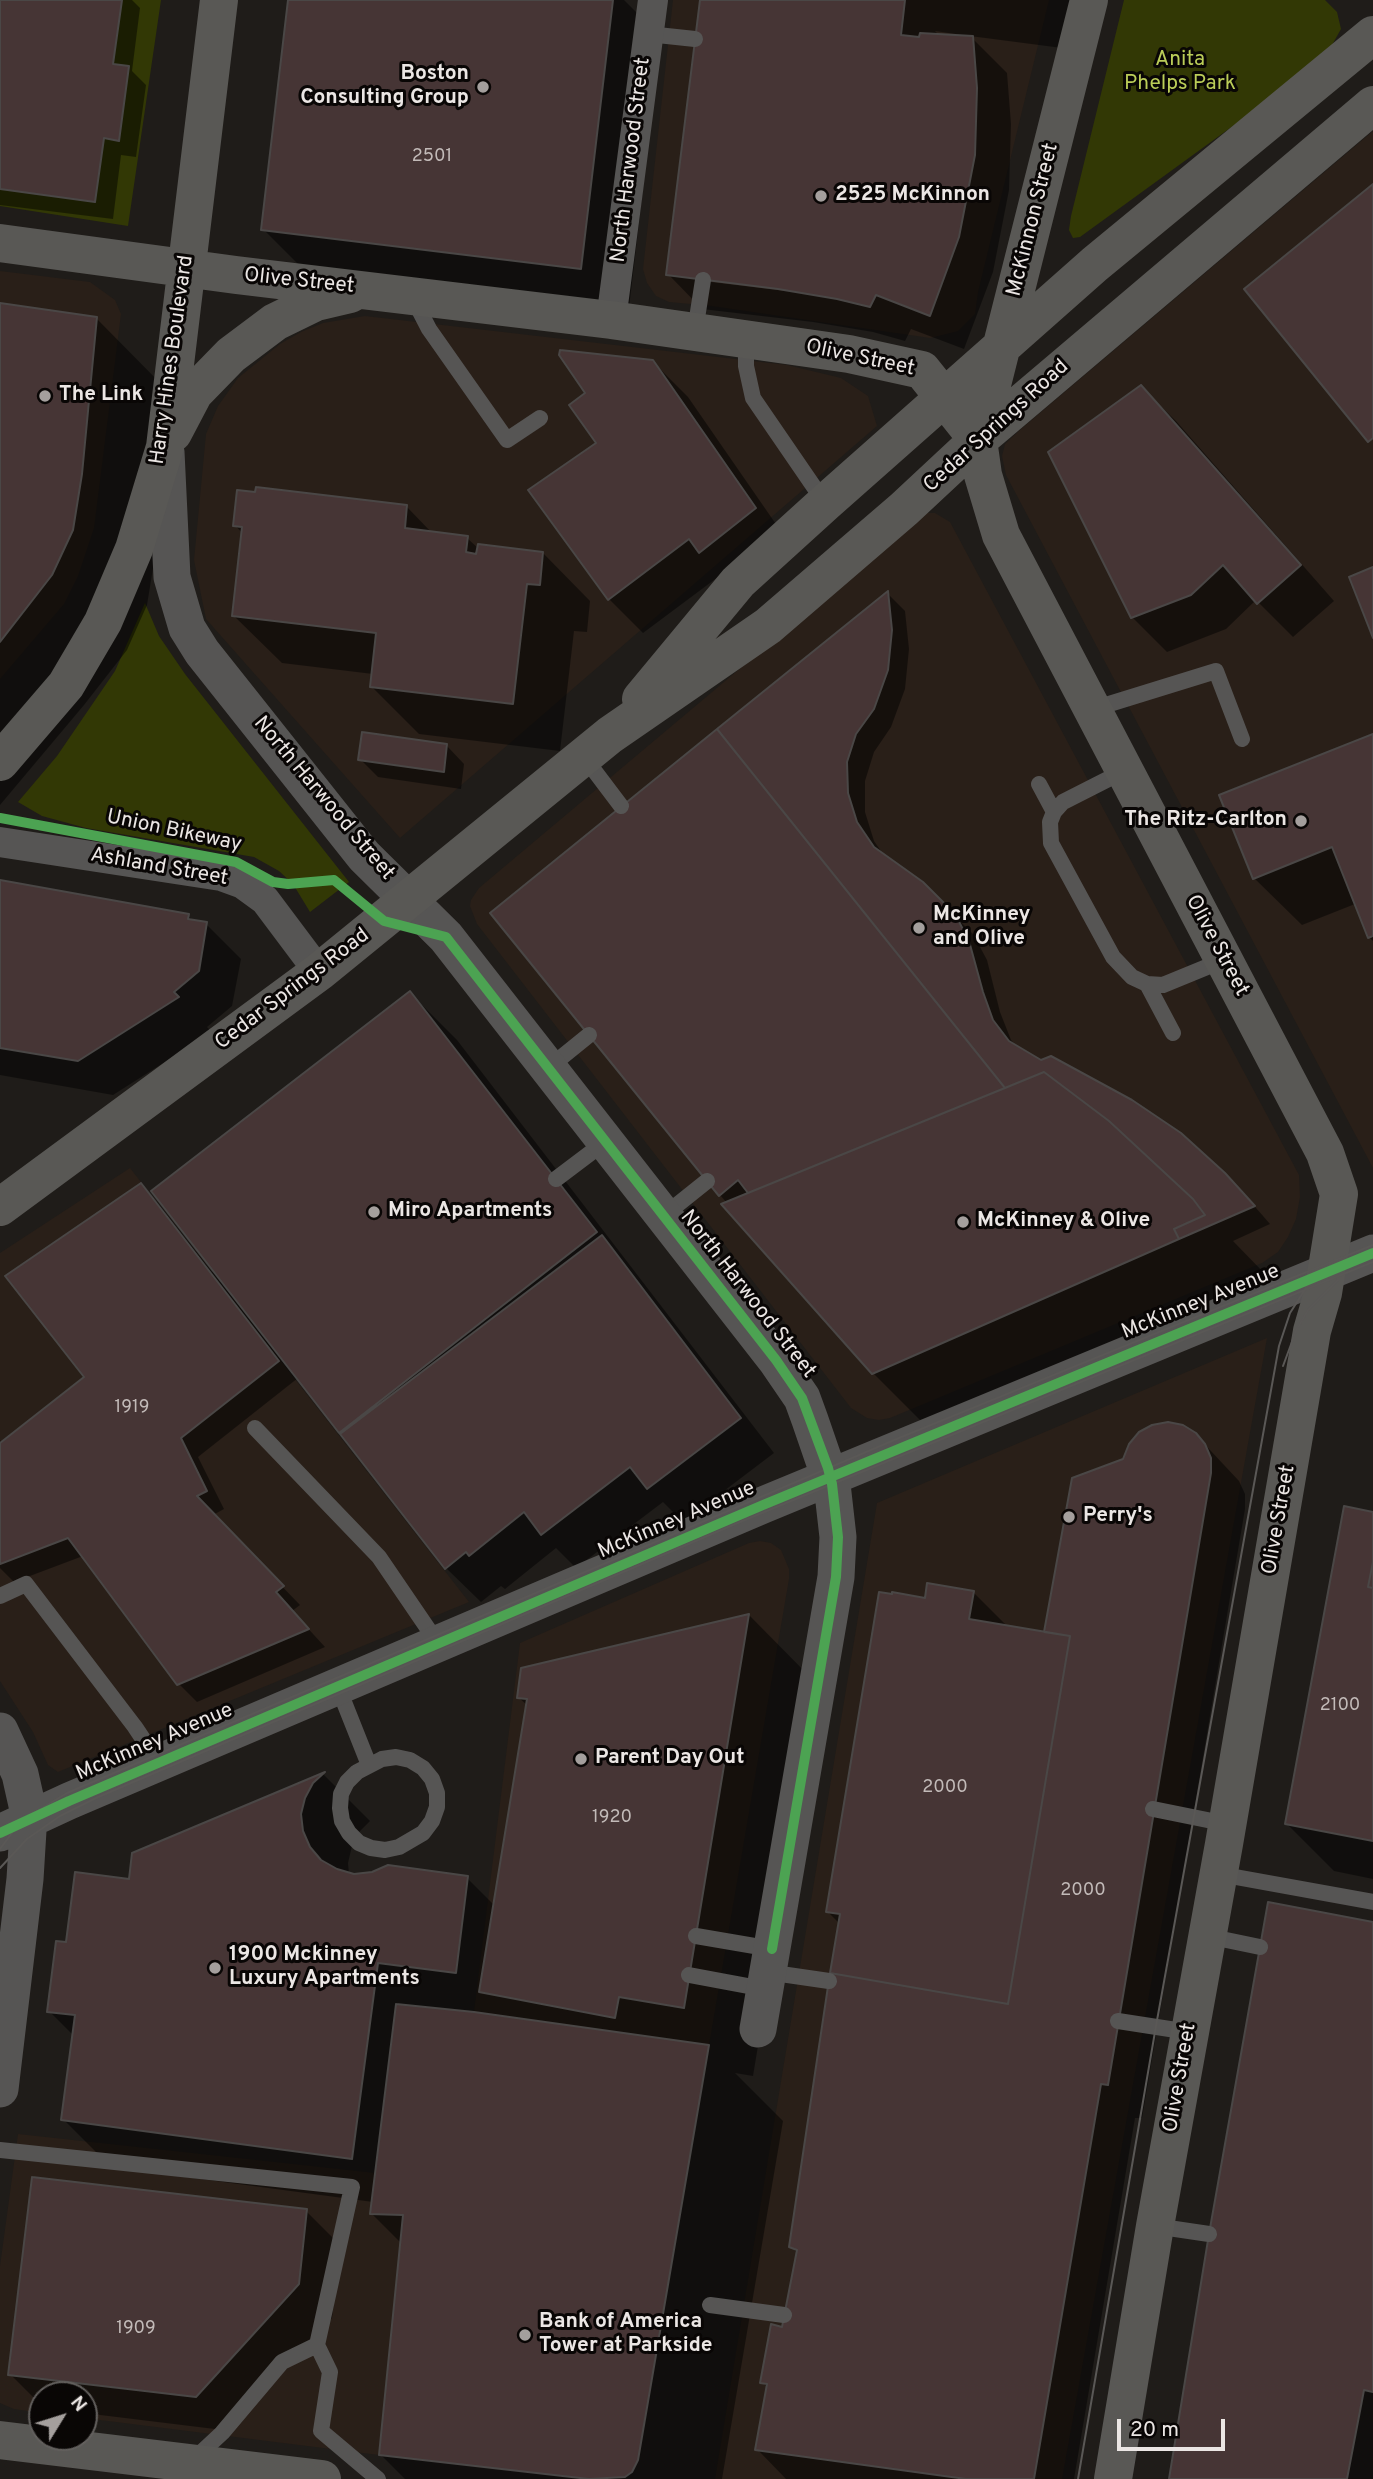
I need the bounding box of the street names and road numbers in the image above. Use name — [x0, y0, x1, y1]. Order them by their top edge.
street label: North Harwood Street — [607, 56, 657, 264]
street label: McKinnon Street — [1003, 141, 1065, 299]
street label: Harry Hines Boulevard — [146, 254, 200, 466]
street label: Olive Street — [243, 264, 355, 300]
street label: Olive Street — [803, 335, 917, 383]
street label: Cedar Springs Road — [919, 355, 1075, 499]
street label: North Harwood Street — [247, 712, 399, 886]
street label: Union Bikeway — [104, 805, 244, 859]
street label: Ashland Street — [88, 843, 230, 893]
street label: Olive Street — [1179, 891, 1253, 1001]
street label: Cedar Springs Road — [211, 924, 375, 1056]
street label: North Harwood Street — [674, 1206, 820, 1384]
street label: McKinney Avenue — [1118, 1260, 1284, 1346]
street label: Olive Street — [1258, 1463, 1302, 1577]
street label: McKinney Avenue — [595, 1477, 759, 1565]
street label: McKinney Avenue — [73, 1699, 237, 1787]
street label: Olive Street — [1159, 2021, 1203, 2135]

